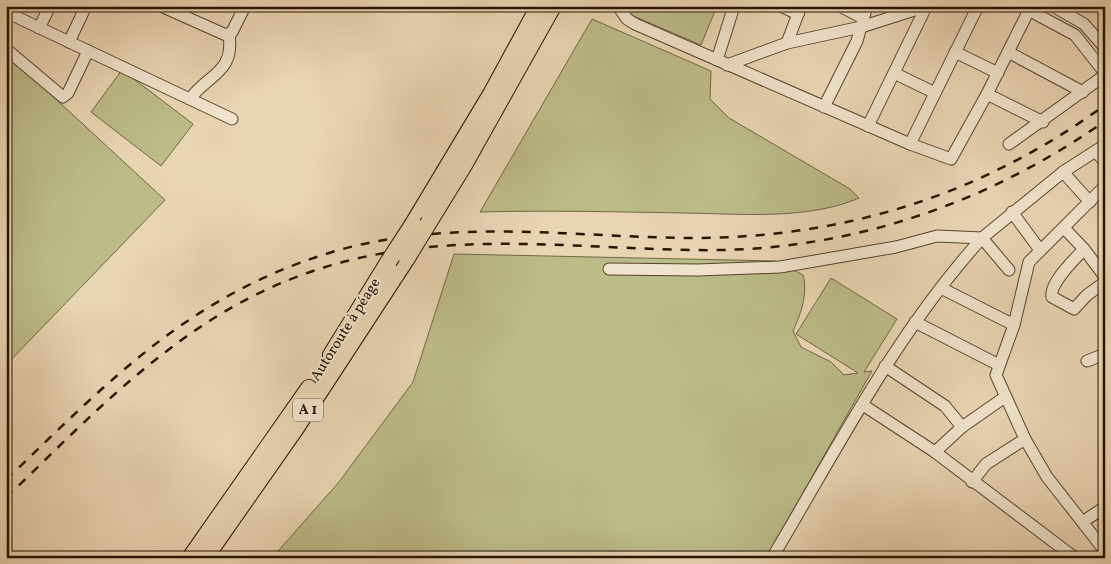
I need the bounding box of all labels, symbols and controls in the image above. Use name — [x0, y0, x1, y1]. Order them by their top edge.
street label: Autoroute à péage — [306, 274, 386, 386]
road number: A 1 — [293, 398, 323, 422]

